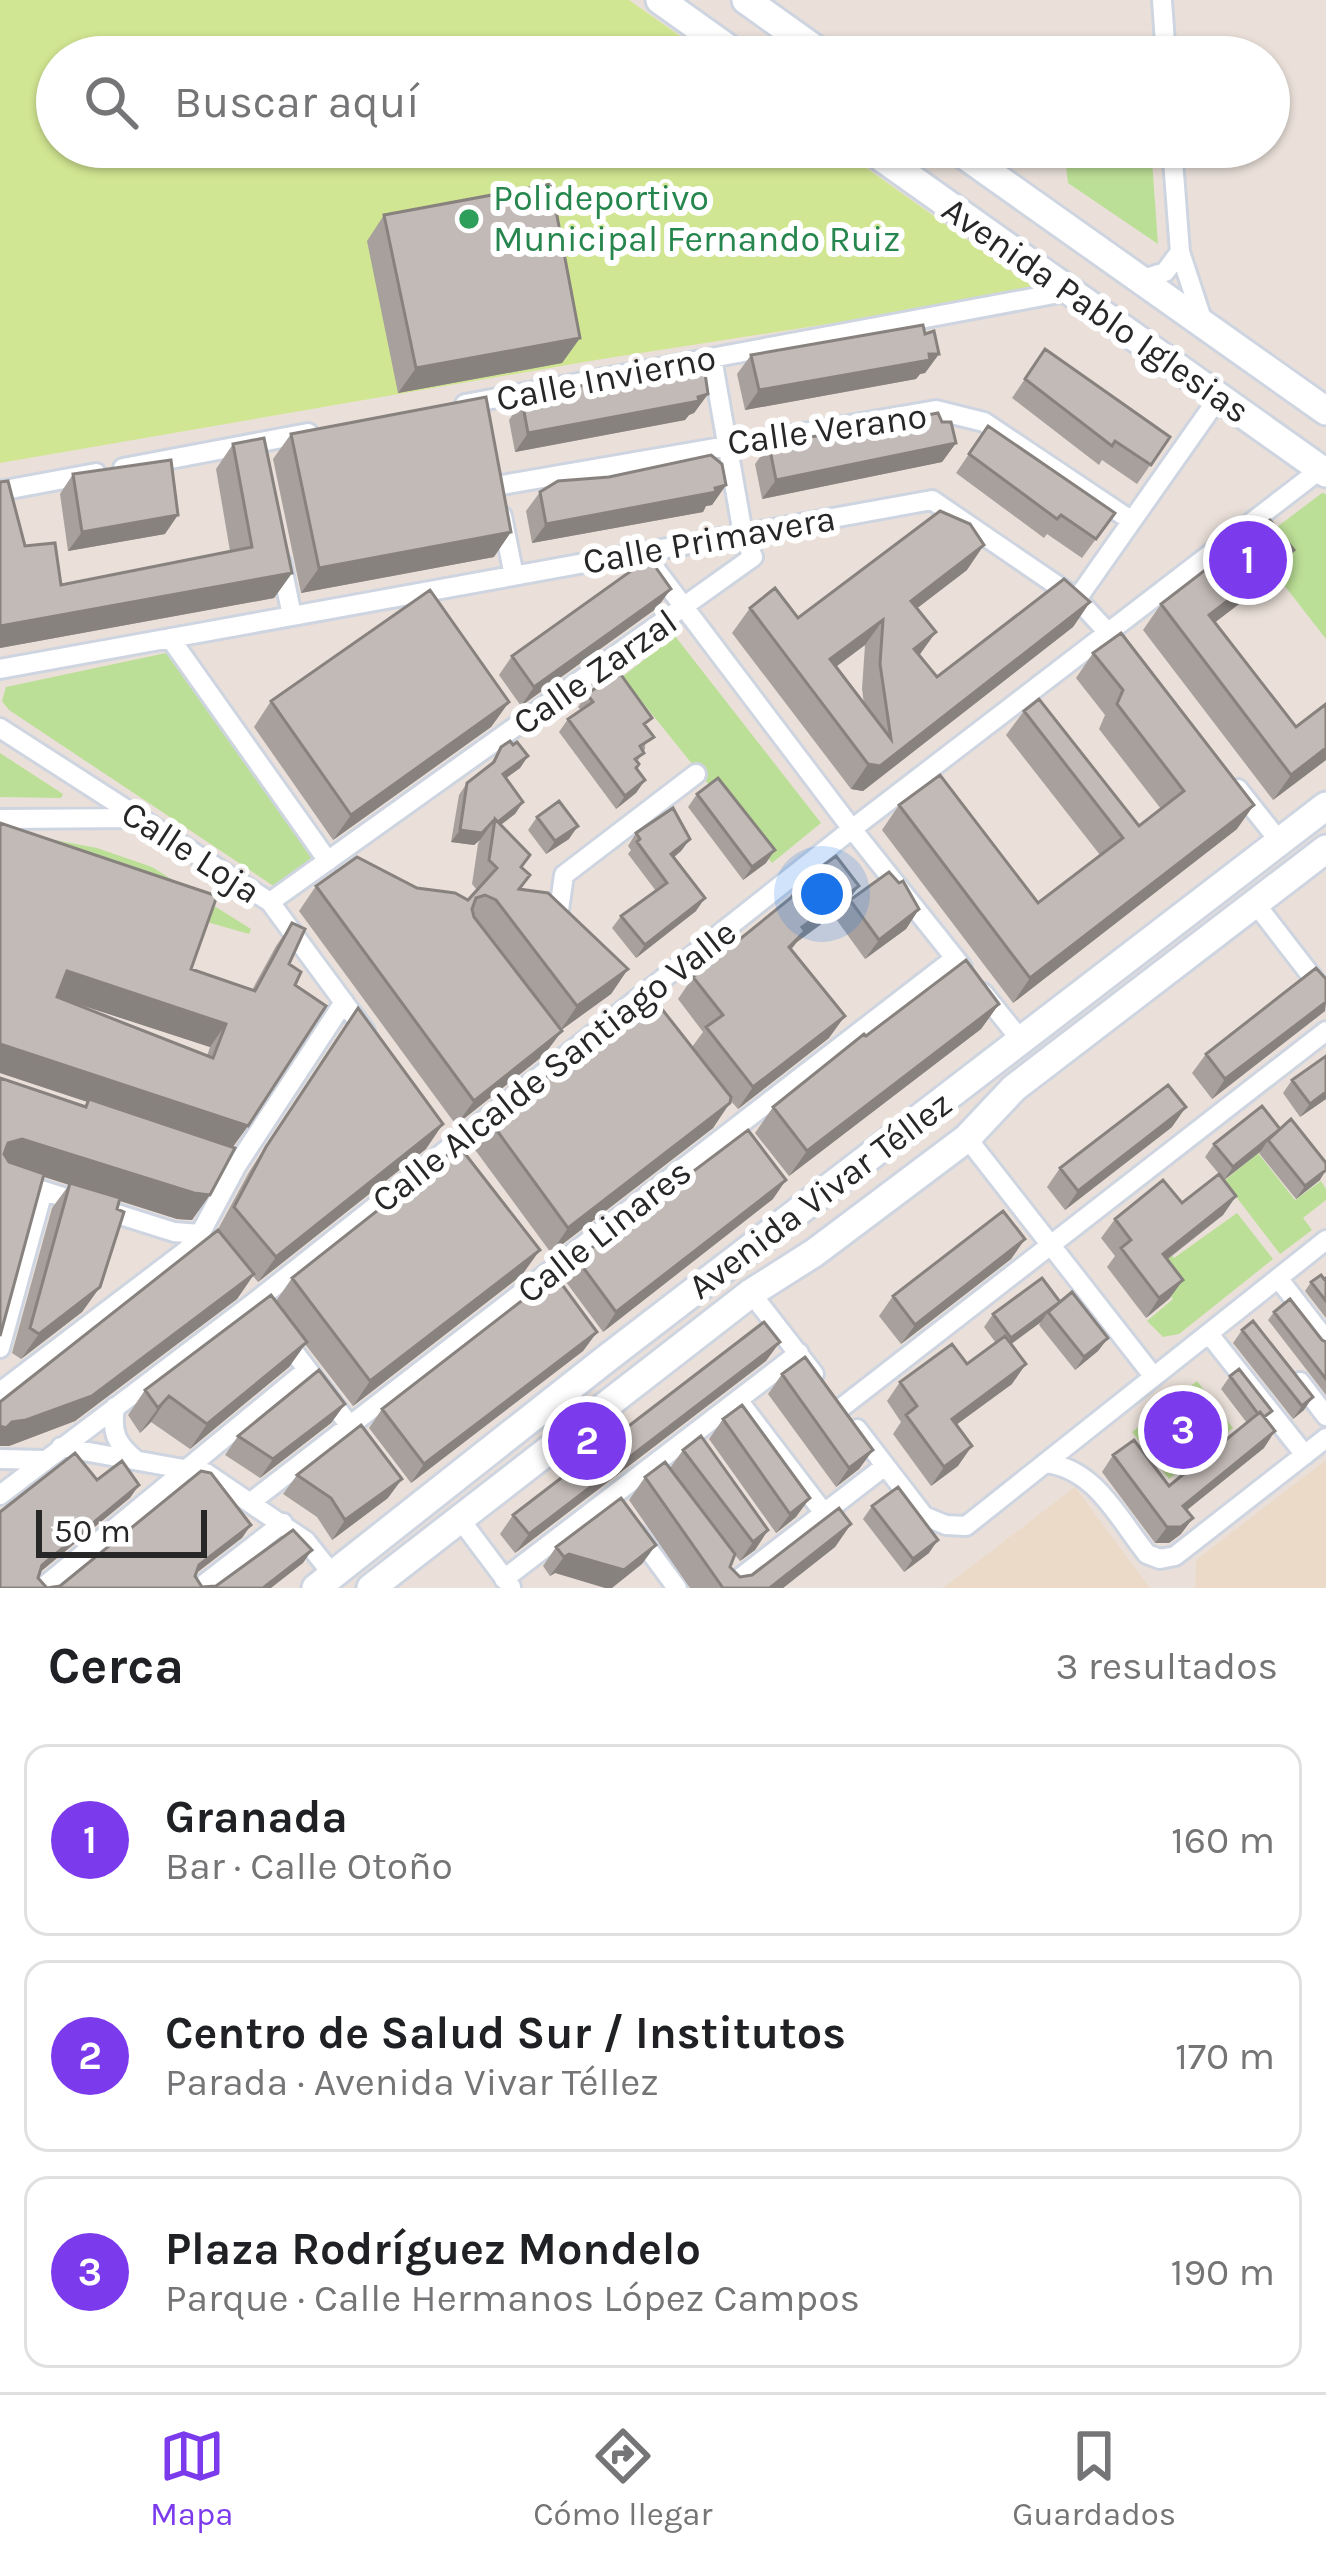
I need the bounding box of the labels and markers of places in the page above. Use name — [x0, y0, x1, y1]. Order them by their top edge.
place label: Polideportivo Municipal Fernando Ruiz — [493, 177, 900, 260]
marker: Polideportivo Municipal Fernando Ruiz — [456, 206, 482, 232]
pin: 1 — [1209, 515, 1287, 605]
pin: 3 — [1144, 1385, 1222, 1475]
pin: 2 — [548, 1396, 626, 1486]

